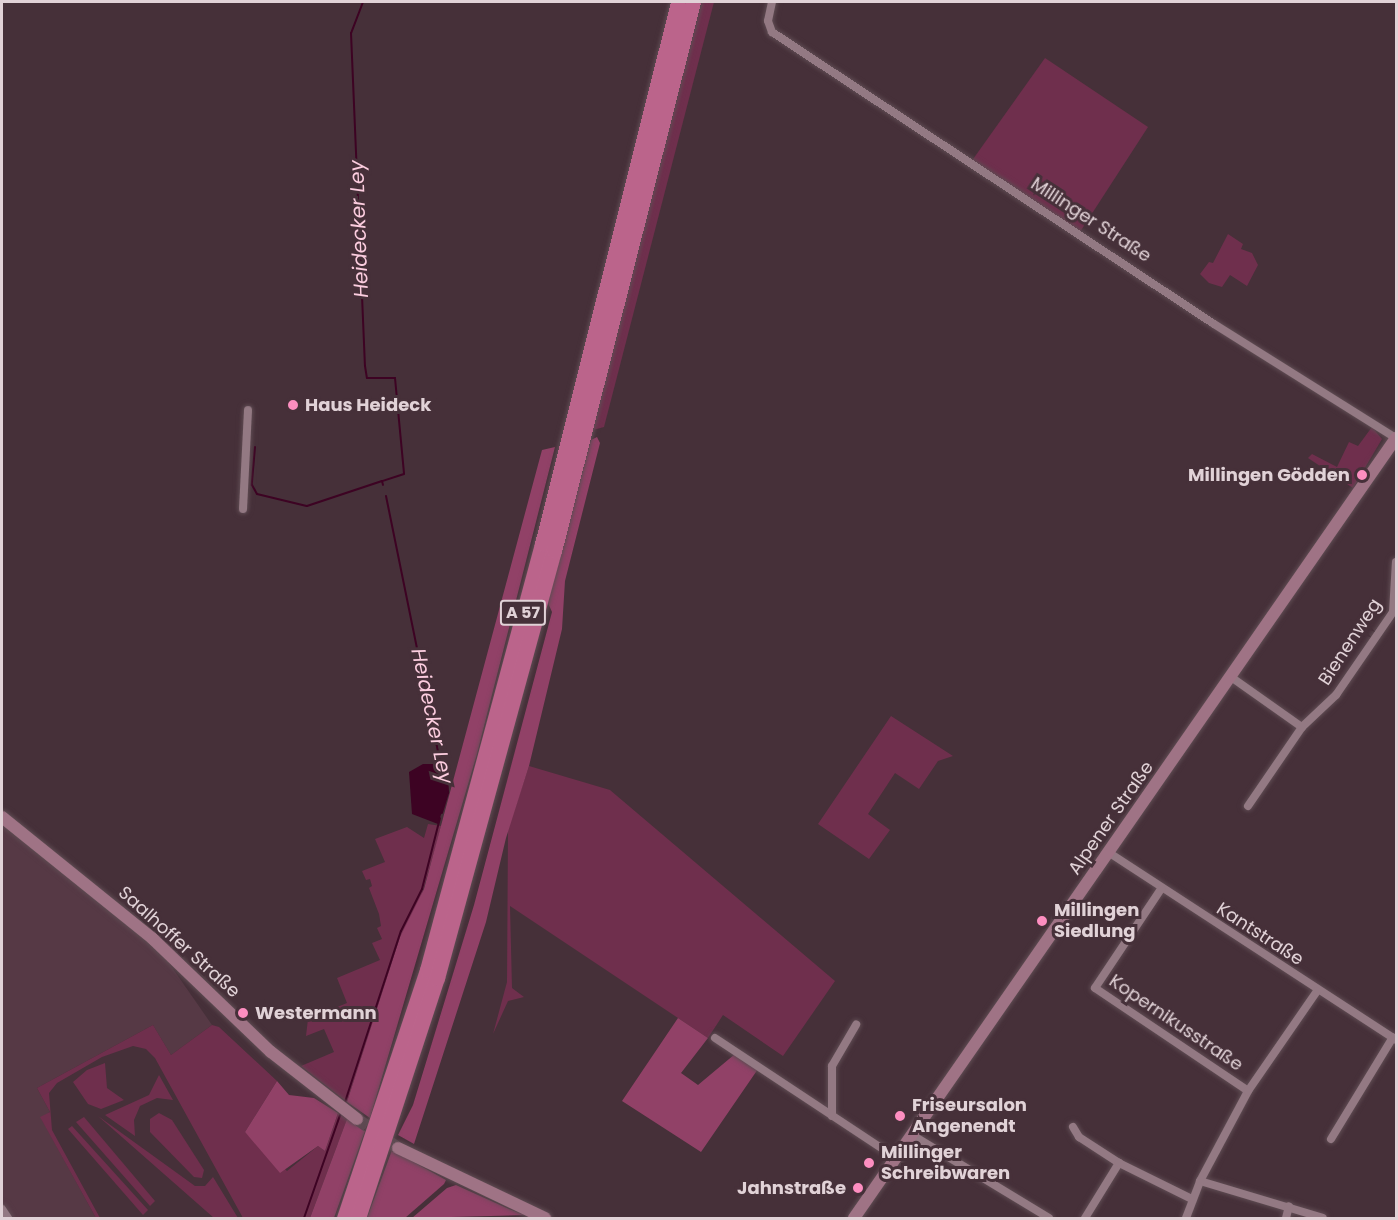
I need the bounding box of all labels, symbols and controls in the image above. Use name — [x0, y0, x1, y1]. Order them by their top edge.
water label: Heidecker Ley — [345, 160, 373, 298]
street label: Millinger Straße — [1027, 173, 1155, 267]
place label: Haus Heideck — [305, 394, 431, 416]
marker: Haus Heideck — [286, 398, 300, 412]
place label: Millingen Gödden — [1188, 464, 1350, 486]
marker: Millingen Gödden — [1355, 468, 1369, 482]
street label: Bienenweg — [1314, 595, 1386, 689]
road number: A 57 — [499, 600, 547, 626]
water label: Heidecker Ley — [406, 646, 458, 786]
street label: Alpener Straße — [1064, 757, 1158, 879]
street label: Saalhoffer Straße — [114, 882, 244, 1002]
street label: Kantstraße — [1212, 898, 1308, 970]
place label: Millingen Siedlung — [1054, 900, 1139, 942]
marker: Millingen Siedlung — [1035, 914, 1049, 928]
street label: Kopernikusstraße — [1105, 970, 1247, 1076]
place label: Westermann — [255, 1002, 377, 1024]
marker: Westermann — [236, 1006, 250, 1020]
place label: Friseursalon Angenendt — [912, 1095, 1027, 1138]
marker: Friseursalon Angenendt — [893, 1109, 907, 1123]
place label: Millinger Schreibwaren — [881, 1142, 1010, 1184]
marker: Millinger Schreibwaren — [862, 1156, 876, 1170]
place label: Jahnstraße — [737, 1177, 846, 1199]
marker: Jahnstraße — [851, 1181, 865, 1195]

